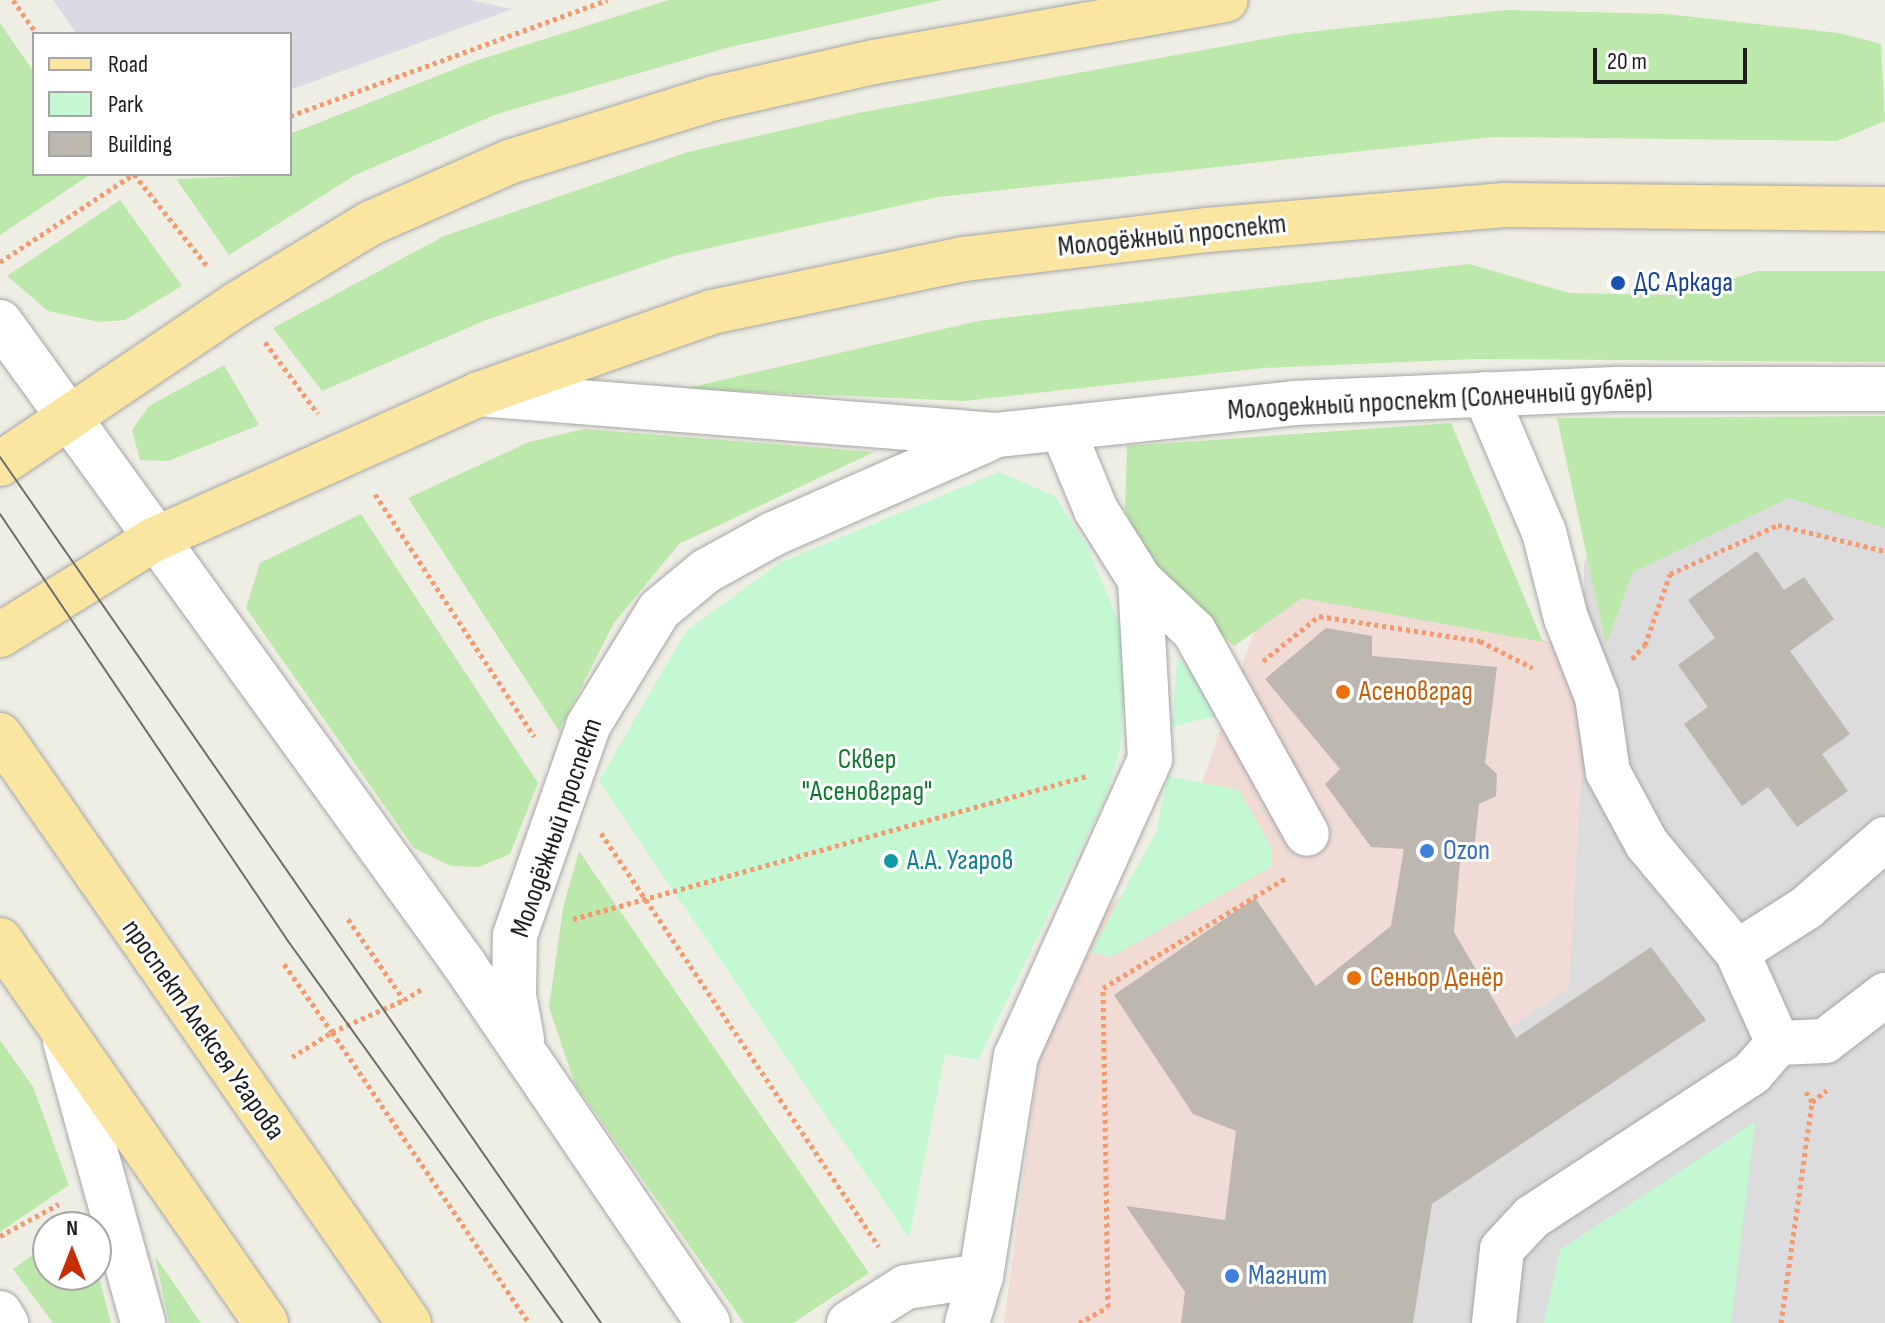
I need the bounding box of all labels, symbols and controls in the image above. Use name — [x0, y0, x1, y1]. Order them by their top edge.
legend — [32, 32, 292, 176]
scale bar — [1597, 32, 1751, 82]
text: 20 m — [1607, 47, 1647, 76]
text: Road — [108, 50, 148, 79]
text: Park — [108, 90, 143, 119]
text: Building — [108, 130, 172, 159]
street label: Молодёжный проспект — [1056, 207, 1288, 265]
place label: ДС Аркада — [1634, 266, 1733, 300]
marker: ДС Аркада — [1609, 274, 1627, 292]
street label: Молодежный проспект (Солнечный дублёр) — [1227, 372, 1653, 428]
place label: Асеновград — [1359, 675, 1473, 709]
marker: Асеновград — [1334, 683, 1352, 701]
street label: Молодёжный проспект — [504, 714, 610, 942]
park label: Сквер "Асеновград" — [802, 743, 932, 809]
place label: Ozon — [1443, 834, 1490, 868]
marker: Ozon — [1418, 842, 1436, 860]
place label: А.А. Угаров — [907, 844, 1013, 878]
marker: А.А. Угаров — [882, 852, 900, 870]
street label: проспект Алексея Угарова — [114, 913, 292, 1147]
place label: Сеньор Денёр — [1370, 961, 1504, 995]
marker: Сеньор Денёр — [1345, 969, 1363, 987]
north arrow — [32, 1211, 112, 1291]
text: N — [66, 1215, 78, 1242]
place label: Магнит — [1248, 1259, 1327, 1293]
marker: Магнит — [1223, 1267, 1241, 1285]

